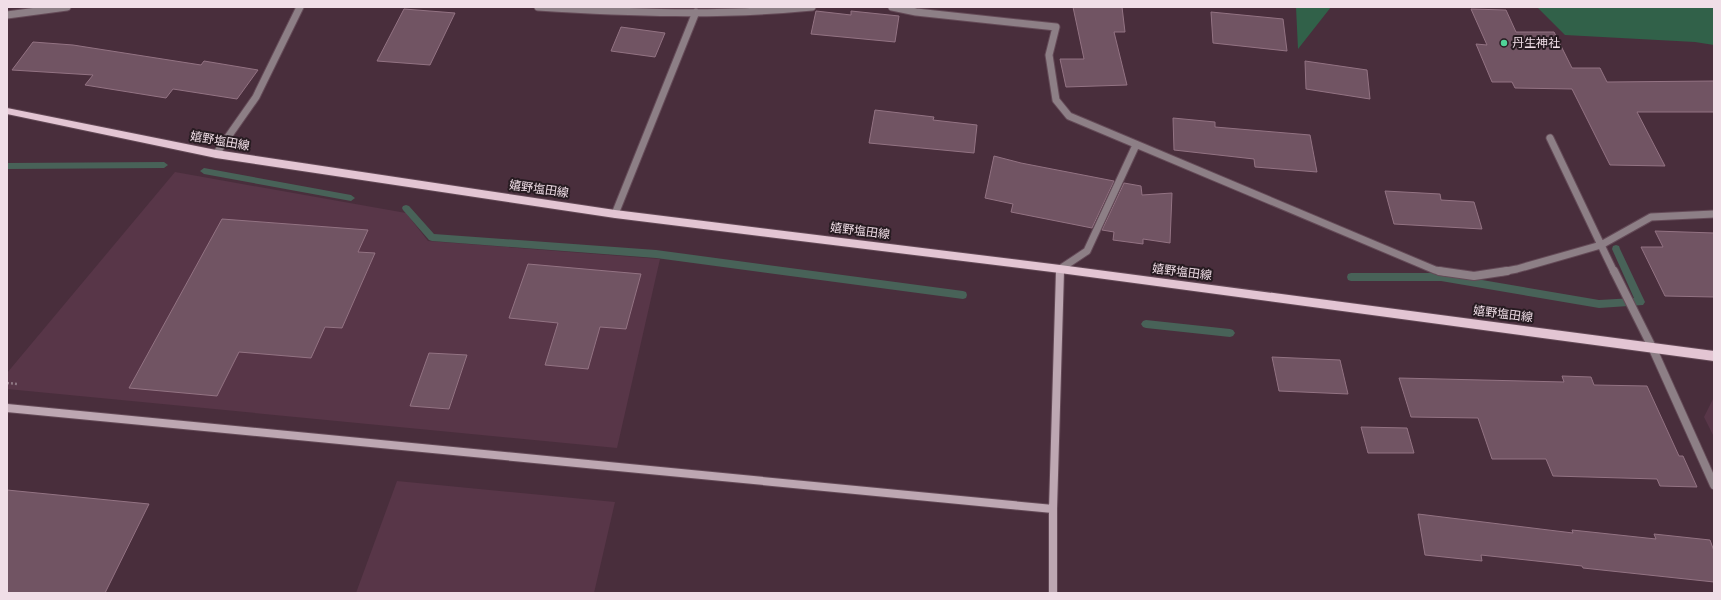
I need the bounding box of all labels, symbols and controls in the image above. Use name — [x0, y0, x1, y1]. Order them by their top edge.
place label: 丹生神社 — [1512, 36, 1560, 50]
marker: 丹生神社 — [1499, 38, 1509, 48]
street label: 嬉野塩田線 — [189, 129, 251, 153]
street label: 嬉野塩田線 — [508, 178, 570, 200]
street label: 嬉野塩田線 — [829, 220, 891, 242]
street label: 嬉野塩田線 — [1151, 261, 1213, 283]
street label: 嬉野塩田線 — [1472, 303, 1534, 325]

